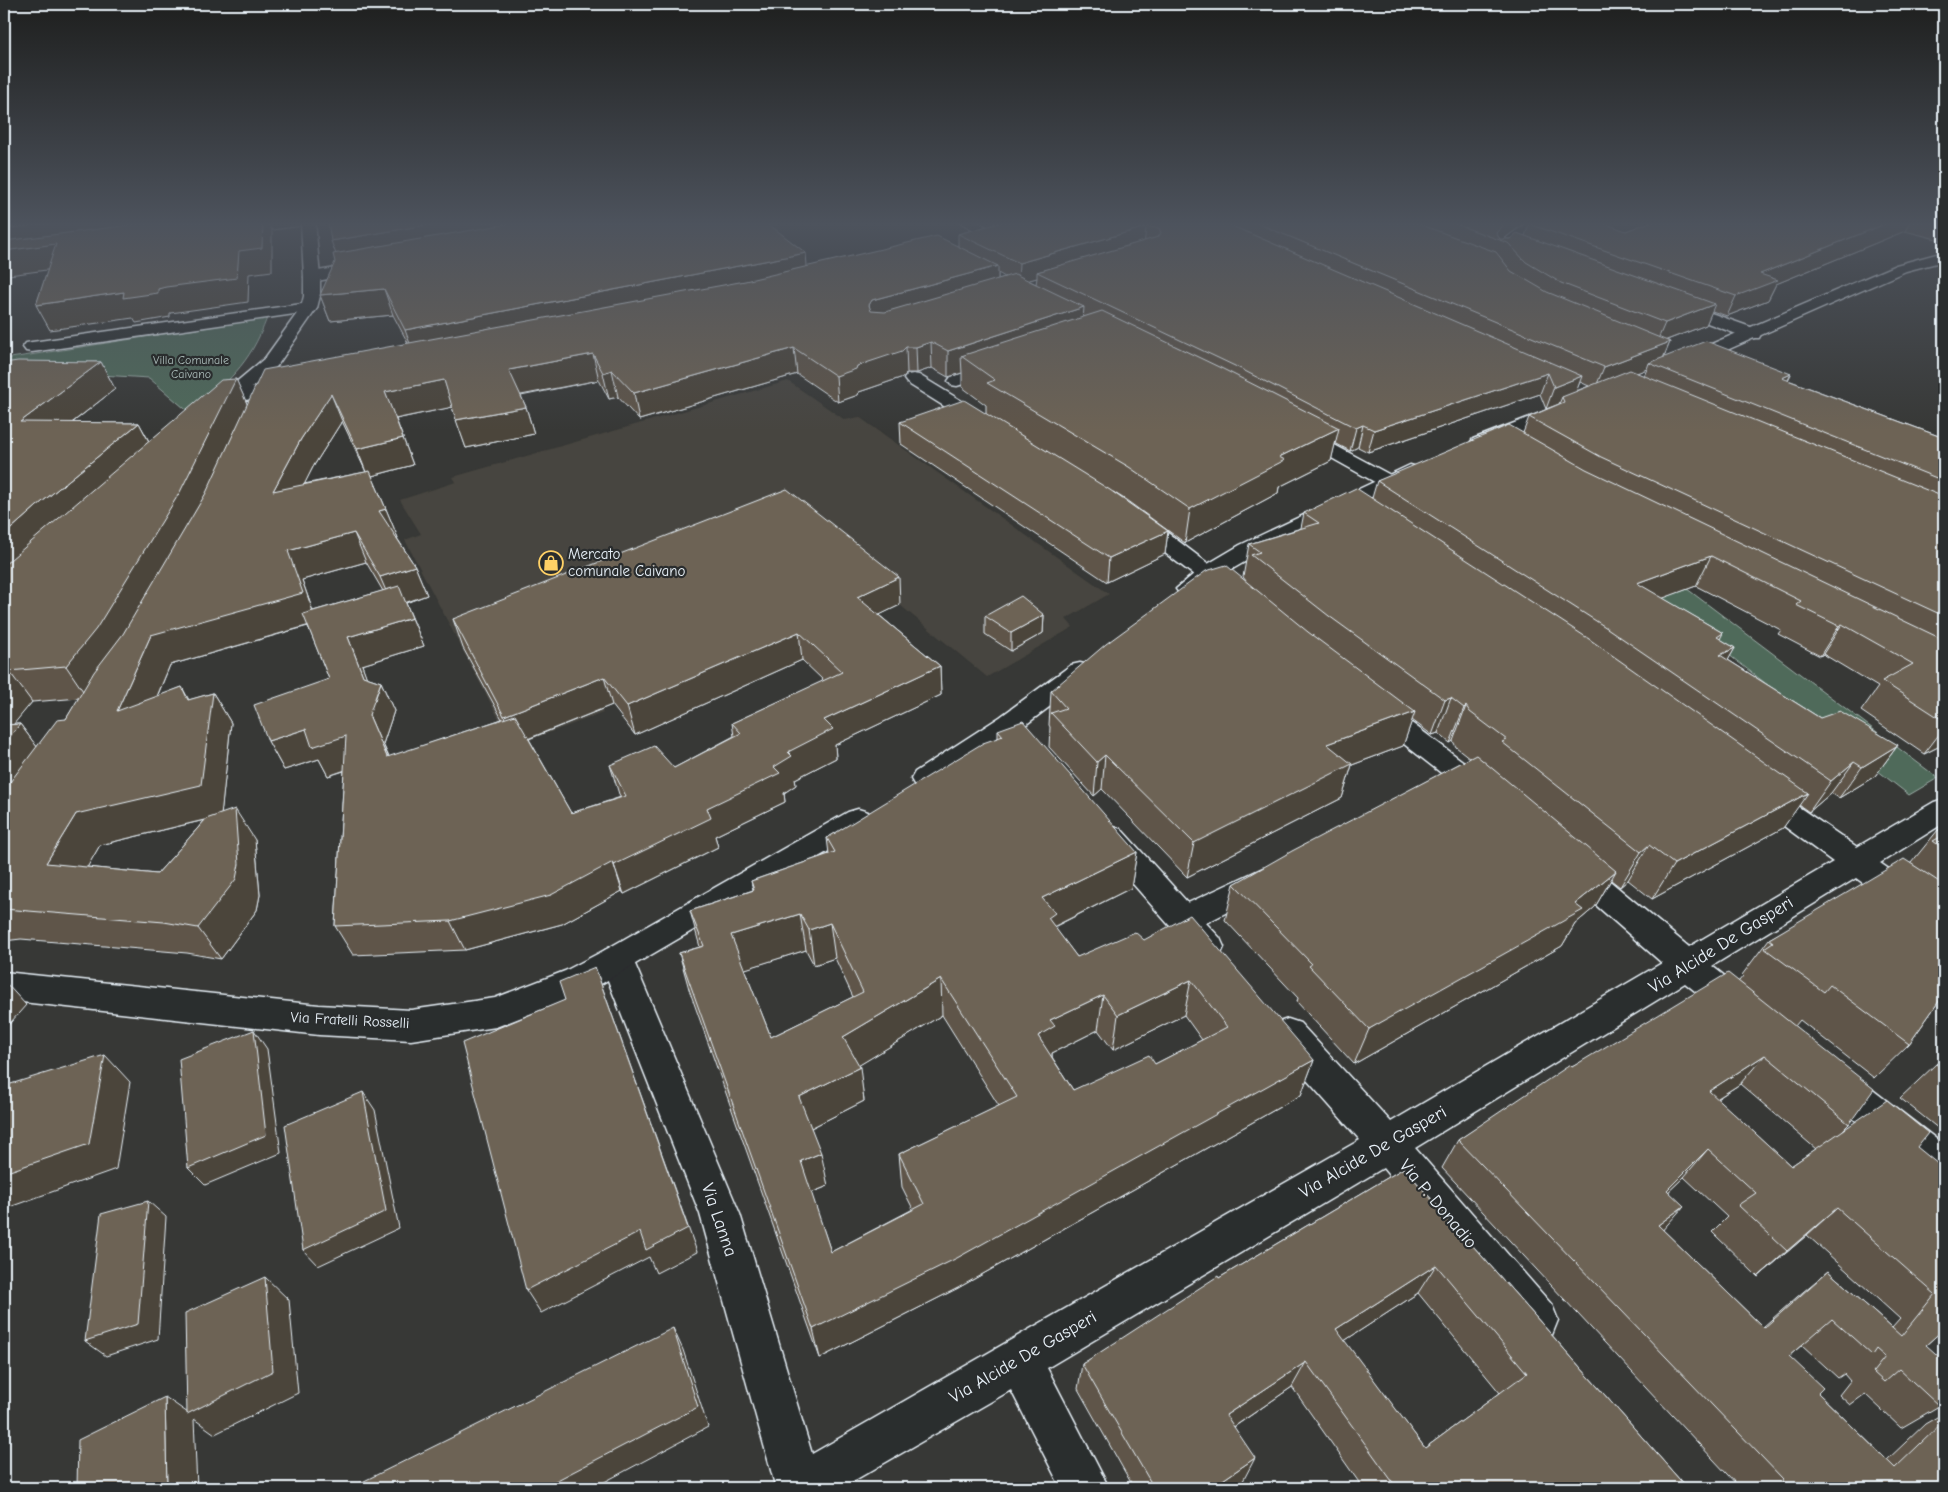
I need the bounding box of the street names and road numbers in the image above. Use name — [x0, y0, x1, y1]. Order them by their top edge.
street label: Via Alcide De Gasperi — [1645, 892, 1797, 998]
street label: Via Fratelli Rosselli — [290, 1008, 410, 1032]
street label: Via Alcide De Gasperi — [1296, 1101, 1450, 1203]
street label: Via P. Donadio — [1395, 1155, 1481, 1253]
street label: Via Lanna — [697, 1181, 741, 1259]
street label: Via Alcide De Gasperi — [946, 1306, 1100, 1408]

